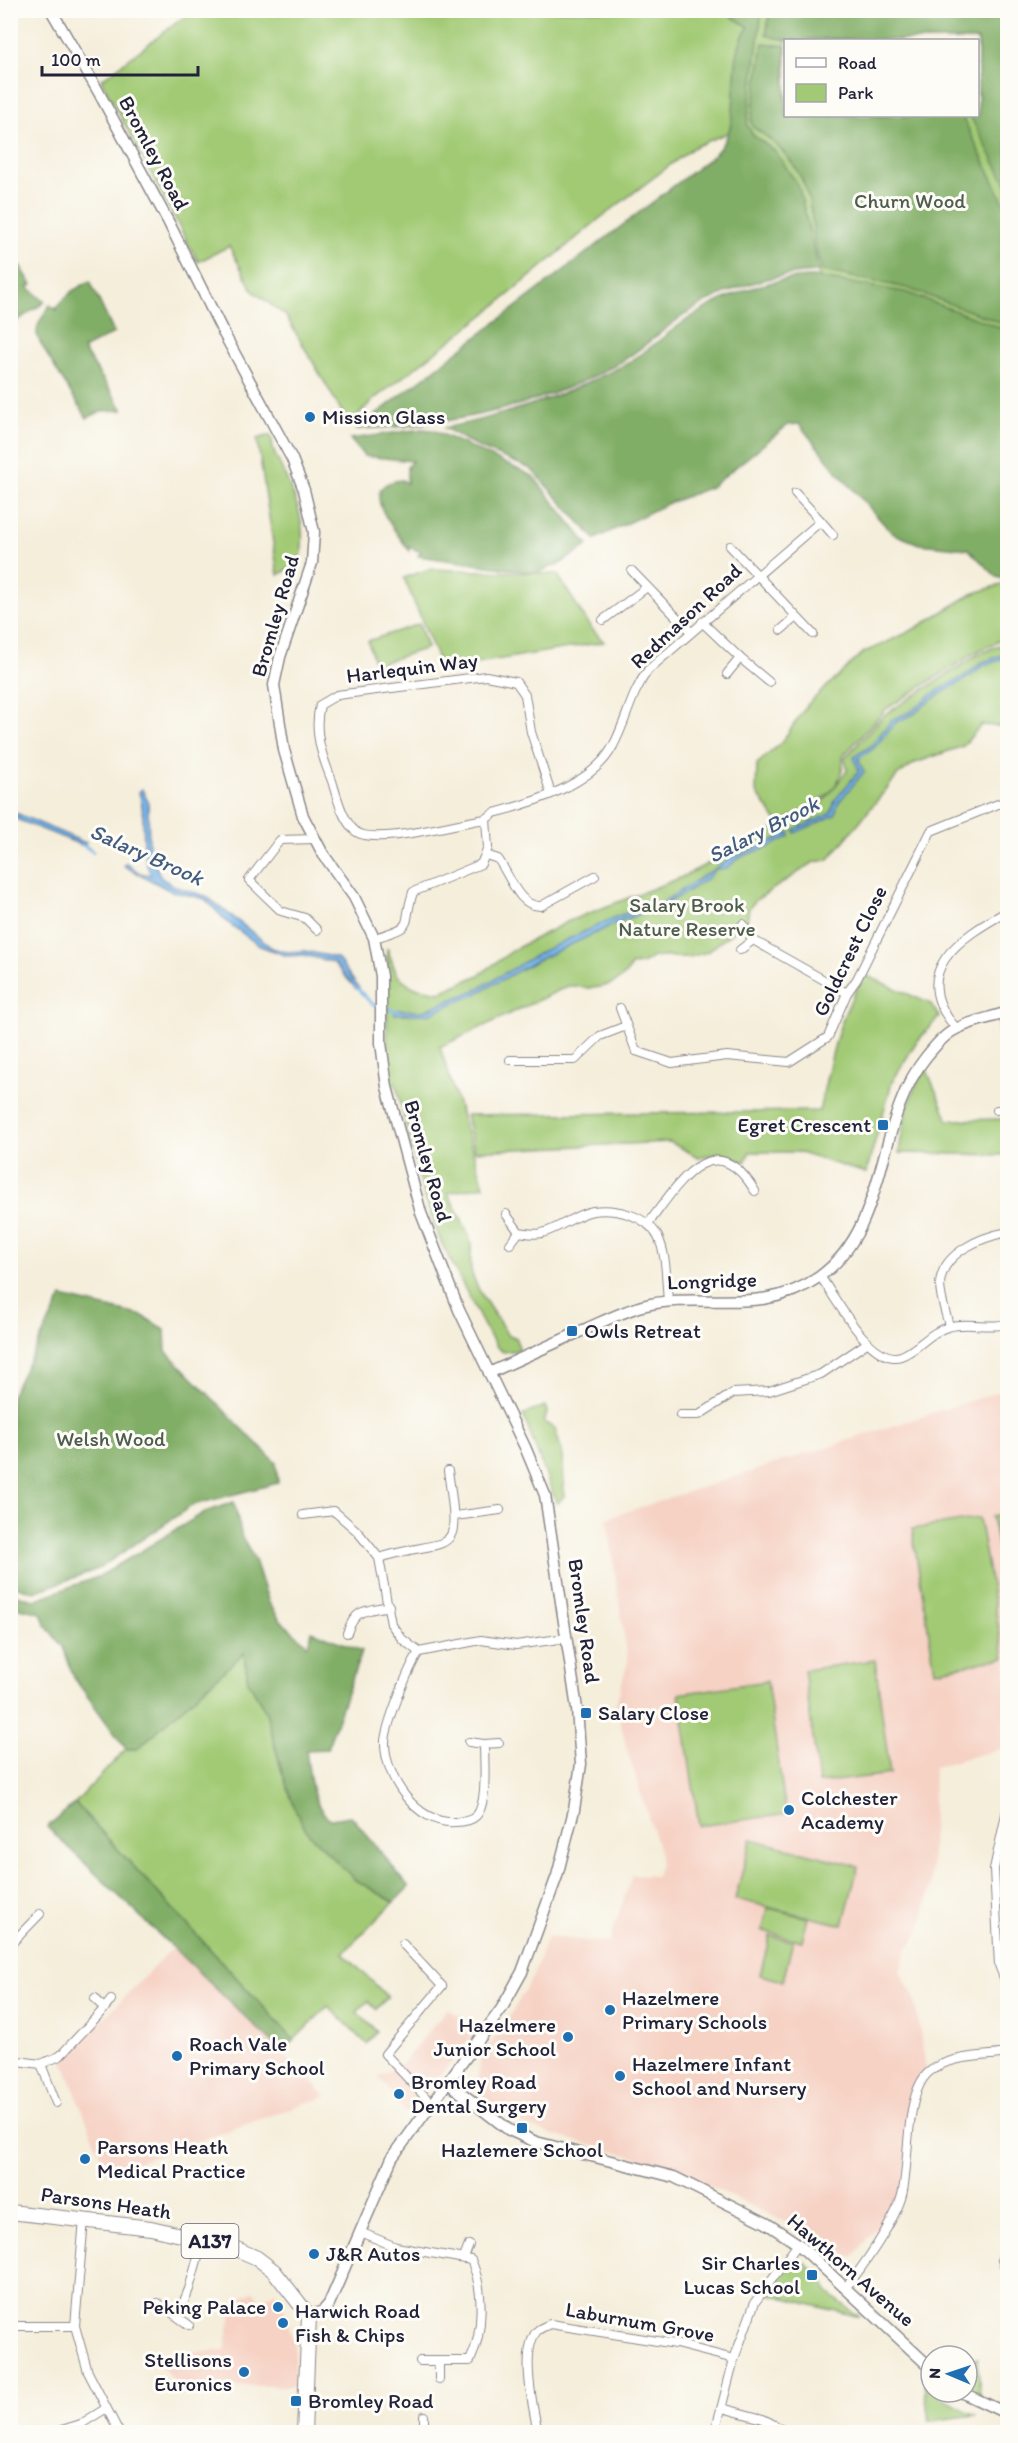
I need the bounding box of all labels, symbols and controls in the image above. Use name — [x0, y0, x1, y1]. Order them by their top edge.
scale bar — [42, 39, 198, 77]
legend — [784, 39, 979, 117]
text: 100 m — [51, 49, 101, 71]
text: Road — [838, 52, 877, 74]
text: Park — [838, 82, 873, 104]
street label: Bromley Road — [114, 91, 195, 214]
park label: Churn Wood — [854, 188, 966, 213]
place label: Mission Glass — [322, 404, 445, 429]
marker: Mission Glass — [303, 410, 317, 424]
street label: Bromley Road — [245, 552, 304, 680]
street label: Redmason Road — [625, 558, 746, 674]
street label: Harlequin Way — [345, 647, 479, 688]
water label: Salary Brook — [703, 789, 825, 869]
water label: Salary Brook — [86, 817, 209, 892]
street label: Goldcrest Close — [807, 881, 892, 1020]
park label: Salary Brook Nature Reserve — [618, 892, 756, 941]
street label: Bromley Road — [399, 1097, 458, 1225]
place label: Egret Crescent — [737, 1112, 871, 1137]
marker: Egret Crescent — [876, 1118, 890, 1132]
street label: Longridge — [667, 1266, 757, 1295]
place label: Owls Retreat — [584, 1318, 701, 1343]
marker: Owls Retreat — [565, 1324, 579, 1338]
park label: Welsh Wood — [56, 1426, 166, 1451]
street label: Bromley Road — [563, 1557, 606, 1685]
place label: Salary Close — [598, 1700, 709, 1725]
marker: Salary Close — [579, 1706, 593, 1720]
place label: Colchester Academy — [801, 1785, 898, 1834]
marker: Colchester Academy — [782, 1803, 796, 1817]
place label: Hazelmere Primary Schools — [622, 1985, 767, 2034]
marker: Hazelmere Primary Schools — [603, 2003, 617, 2017]
place label: Hazelmere Junior School — [433, 2012, 556, 2061]
marker: Hazelmere Junior School — [561, 2030, 575, 2044]
place label: Roach Vale Primary School — [189, 2031, 325, 2080]
marker: Roach Vale Primary School — [170, 2049, 184, 2063]
place label: Hazelmere Infant School and Nursery — [632, 2051, 807, 2100]
place label: Bromley Road Dental Surgery — [411, 2069, 546, 2118]
marker: Hazelmere Infant School and Nursery — [613, 2069, 627, 2083]
marker: Bromley Road Dental Surgery — [392, 2087, 406, 2101]
marker: Hazlemere School — [515, 2121, 529, 2135]
place label: Parsons Heath Medical Practice — [97, 2134, 246, 2183]
place label: Hazlemere School — [441, 2137, 603, 2162]
marker: Parsons Heath Medical Practice — [78, 2152, 92, 2166]
street label: Parsons Heath — [39, 2181, 173, 2224]
street label: Hawthorn Avenue — [783, 2208, 920, 2332]
road number: A137 — [182, 2224, 238, 2258]
place label: J&R Autos — [326, 2241, 420, 2266]
marker: J&R Autos — [307, 2247, 321, 2261]
place label: Sir Charles Lucas School — [683, 2250, 800, 2299]
marker: Sir Charles Lucas School — [805, 2268, 819, 2282]
place label: Peking Palace — [142, 2294, 266, 2319]
street label: Laburnum Grove — [564, 2296, 716, 2347]
place label: Harwich Road Fish & Chips — [295, 2298, 420, 2347]
marker: Peking Palace — [271, 2300, 285, 2314]
marker: Harwich Road Fish & Chips — [276, 2316, 290, 2330]
north arrow — [919, 2344, 979, 2404]
place label: Stellisons Euronics — [144, 2347, 232, 2396]
marker: Stellisons Euronics — [237, 2365, 251, 2379]
text: N — [925, 2368, 944, 2379]
place label: Bromley Road — [308, 2388, 434, 2413]
marker: Bromley Road — [289, 2394, 303, 2408]

